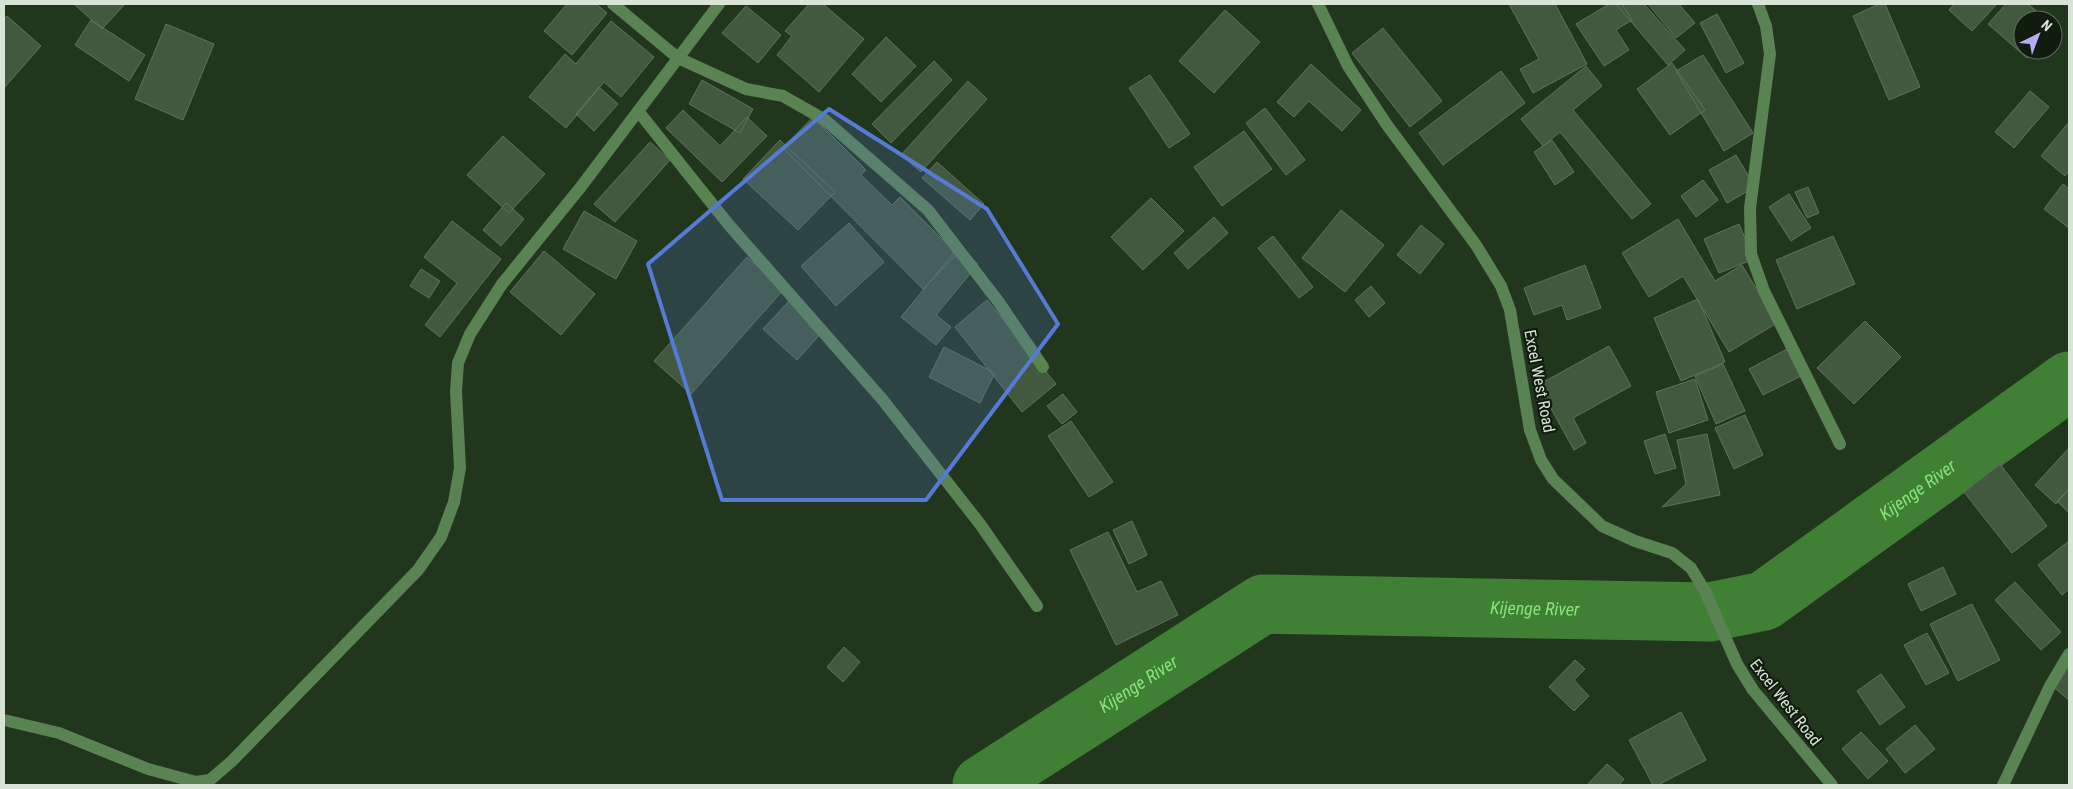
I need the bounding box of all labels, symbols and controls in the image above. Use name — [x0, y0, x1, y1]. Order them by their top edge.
north arrow — [2013, 10, 2063, 60]
text: N — [2038, 17, 2055, 34]
street label: Excel West Road — [1520, 328, 1559, 434]
water label: Kijenge River — [1875, 455, 1960, 524]
water label: Kijenge River — [1490, 597, 1580, 620]
water label: Kijenge River — [1095, 651, 1182, 717]
street label: Excel West Road — [1746, 655, 1825, 749]

